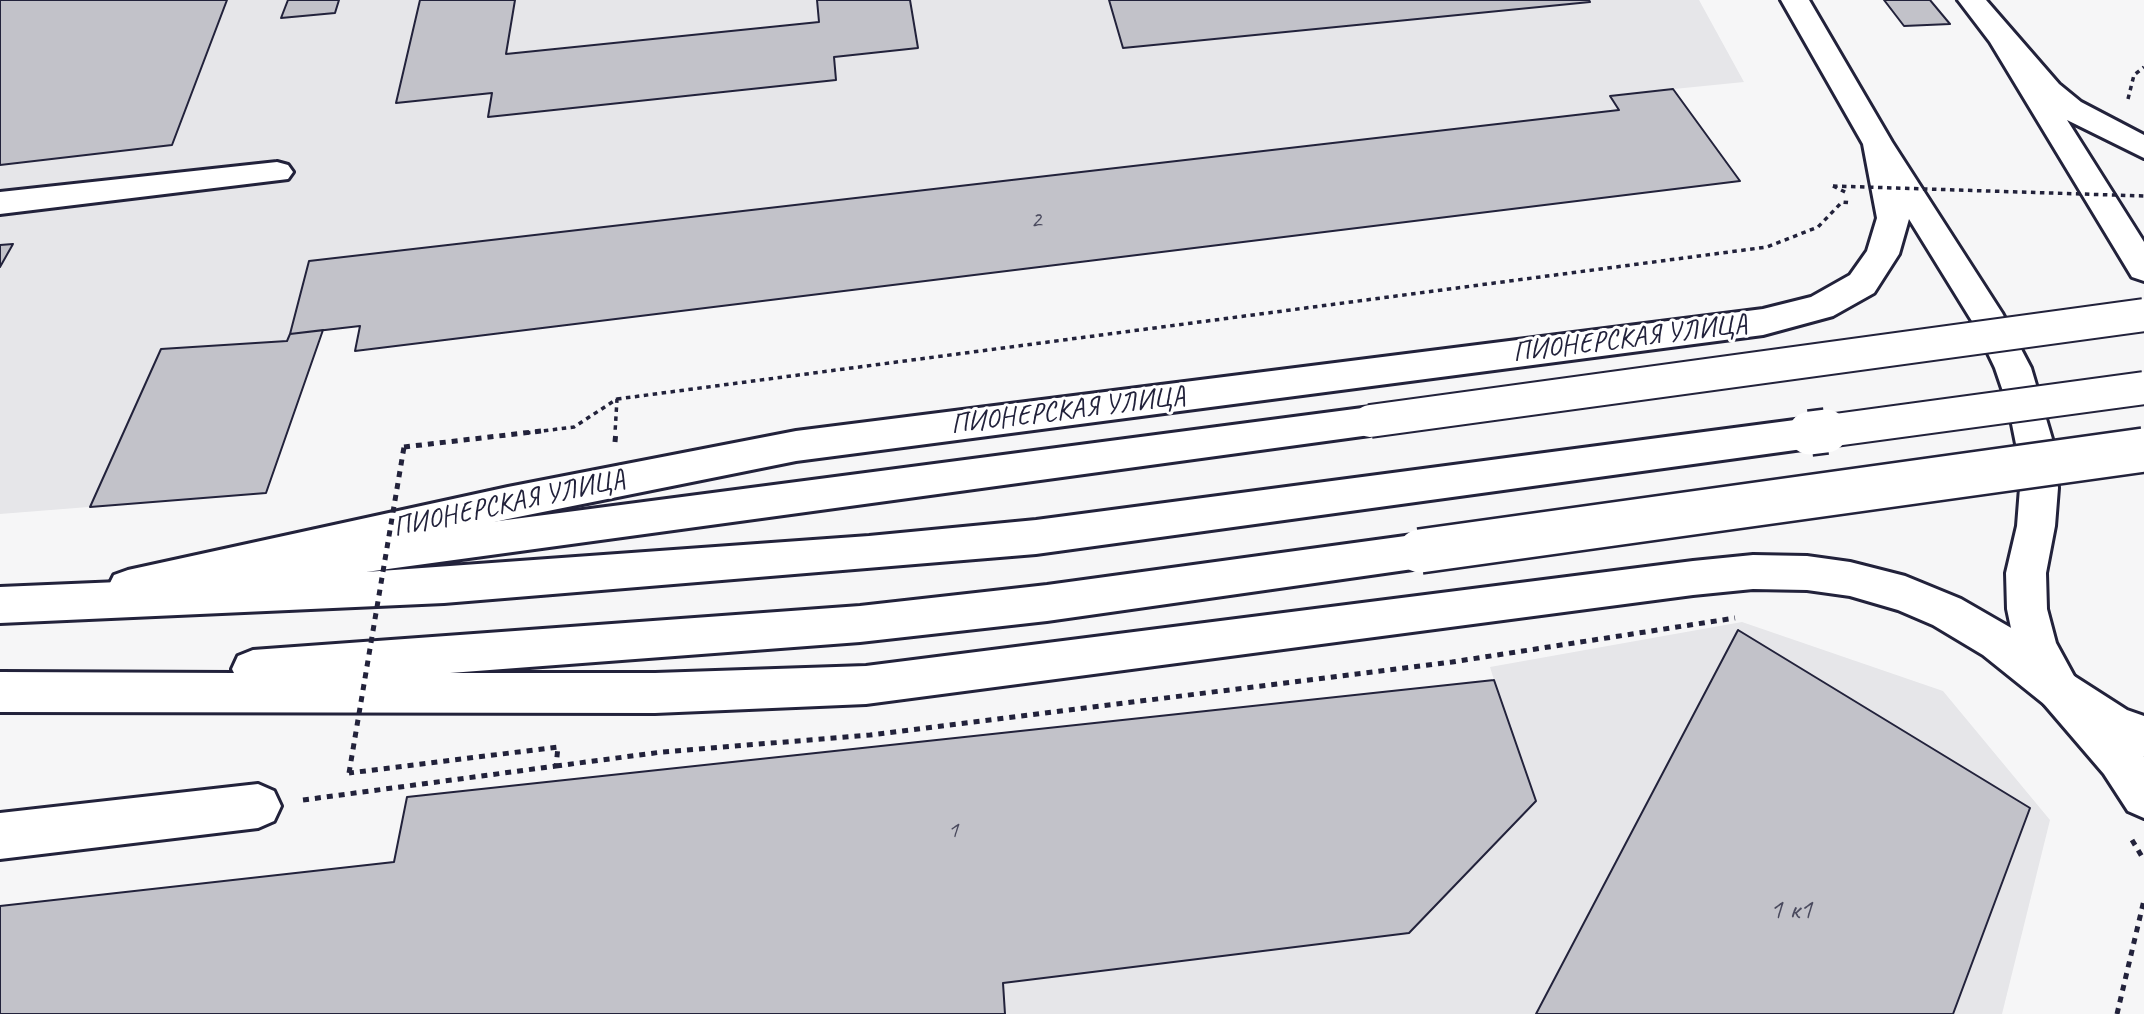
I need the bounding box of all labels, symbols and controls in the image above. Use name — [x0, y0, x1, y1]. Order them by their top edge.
house number: 2 — [1031, 207, 1041, 235]
street label: ПИОНЕРСКАЯ УЛИЦА — [1511, 308, 1749, 370]
street label: ПИОНЕРСКАЯ УЛИЦА — [949, 380, 1187, 442]
street label: ПИОНЕРСКАЯ УЛИЦА — [390, 463, 628, 545]
house number: 1 — [948, 817, 958, 845]
house number: 1 к1 — [1770, 894, 1812, 928]

